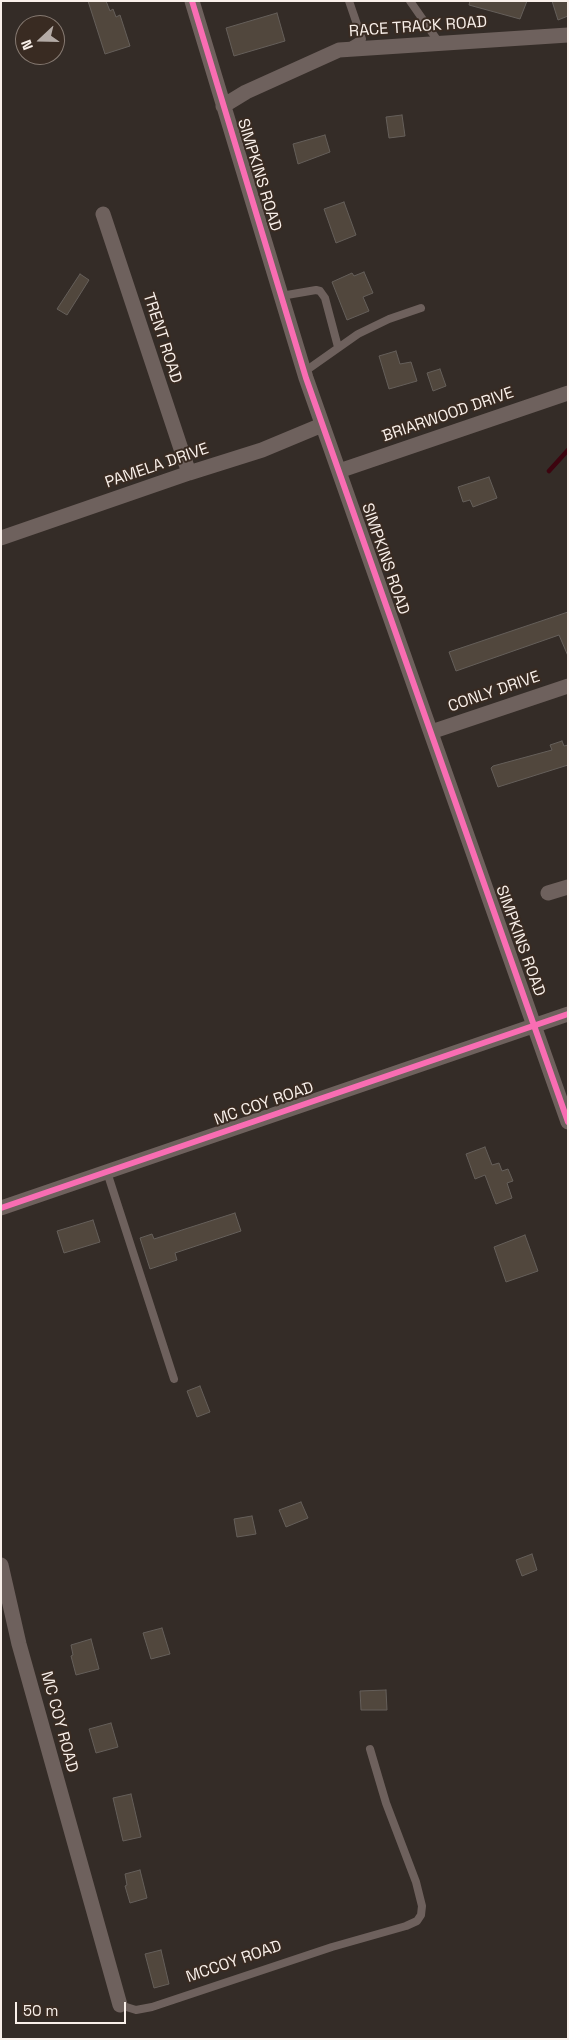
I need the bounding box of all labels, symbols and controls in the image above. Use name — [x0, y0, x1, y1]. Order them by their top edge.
street label: RACE TRACK ROAD — [348, 13, 488, 41]
north arrow — [15, 15, 65, 65]
text: N — [17, 37, 37, 53]
street label: SIMPKINS ROAD — [233, 116, 285, 234]
street label: TRENT ROAD — [138, 290, 186, 386]
street label: BRIARWOOD DRIVE — [380, 383, 516, 447]
street label: PAMELA DRIVE — [103, 439, 211, 493]
street label: SIMPKINS ROAD — [357, 501, 413, 617]
street label: CONLY DRIVE — [446, 667, 542, 717]
street label: SIMPKINS ROAD — [491, 883, 549, 999]
street label: MC COY ROAD — [212, 1078, 316, 1130]
street label: MC COY ROAD — [36, 1669, 82, 1775]
street label: MCCOY ROAD — [184, 1937, 284, 1987]
scale bar — [18, 1992, 129, 2024]
text: 50 m — [23, 2001, 58, 2020]

